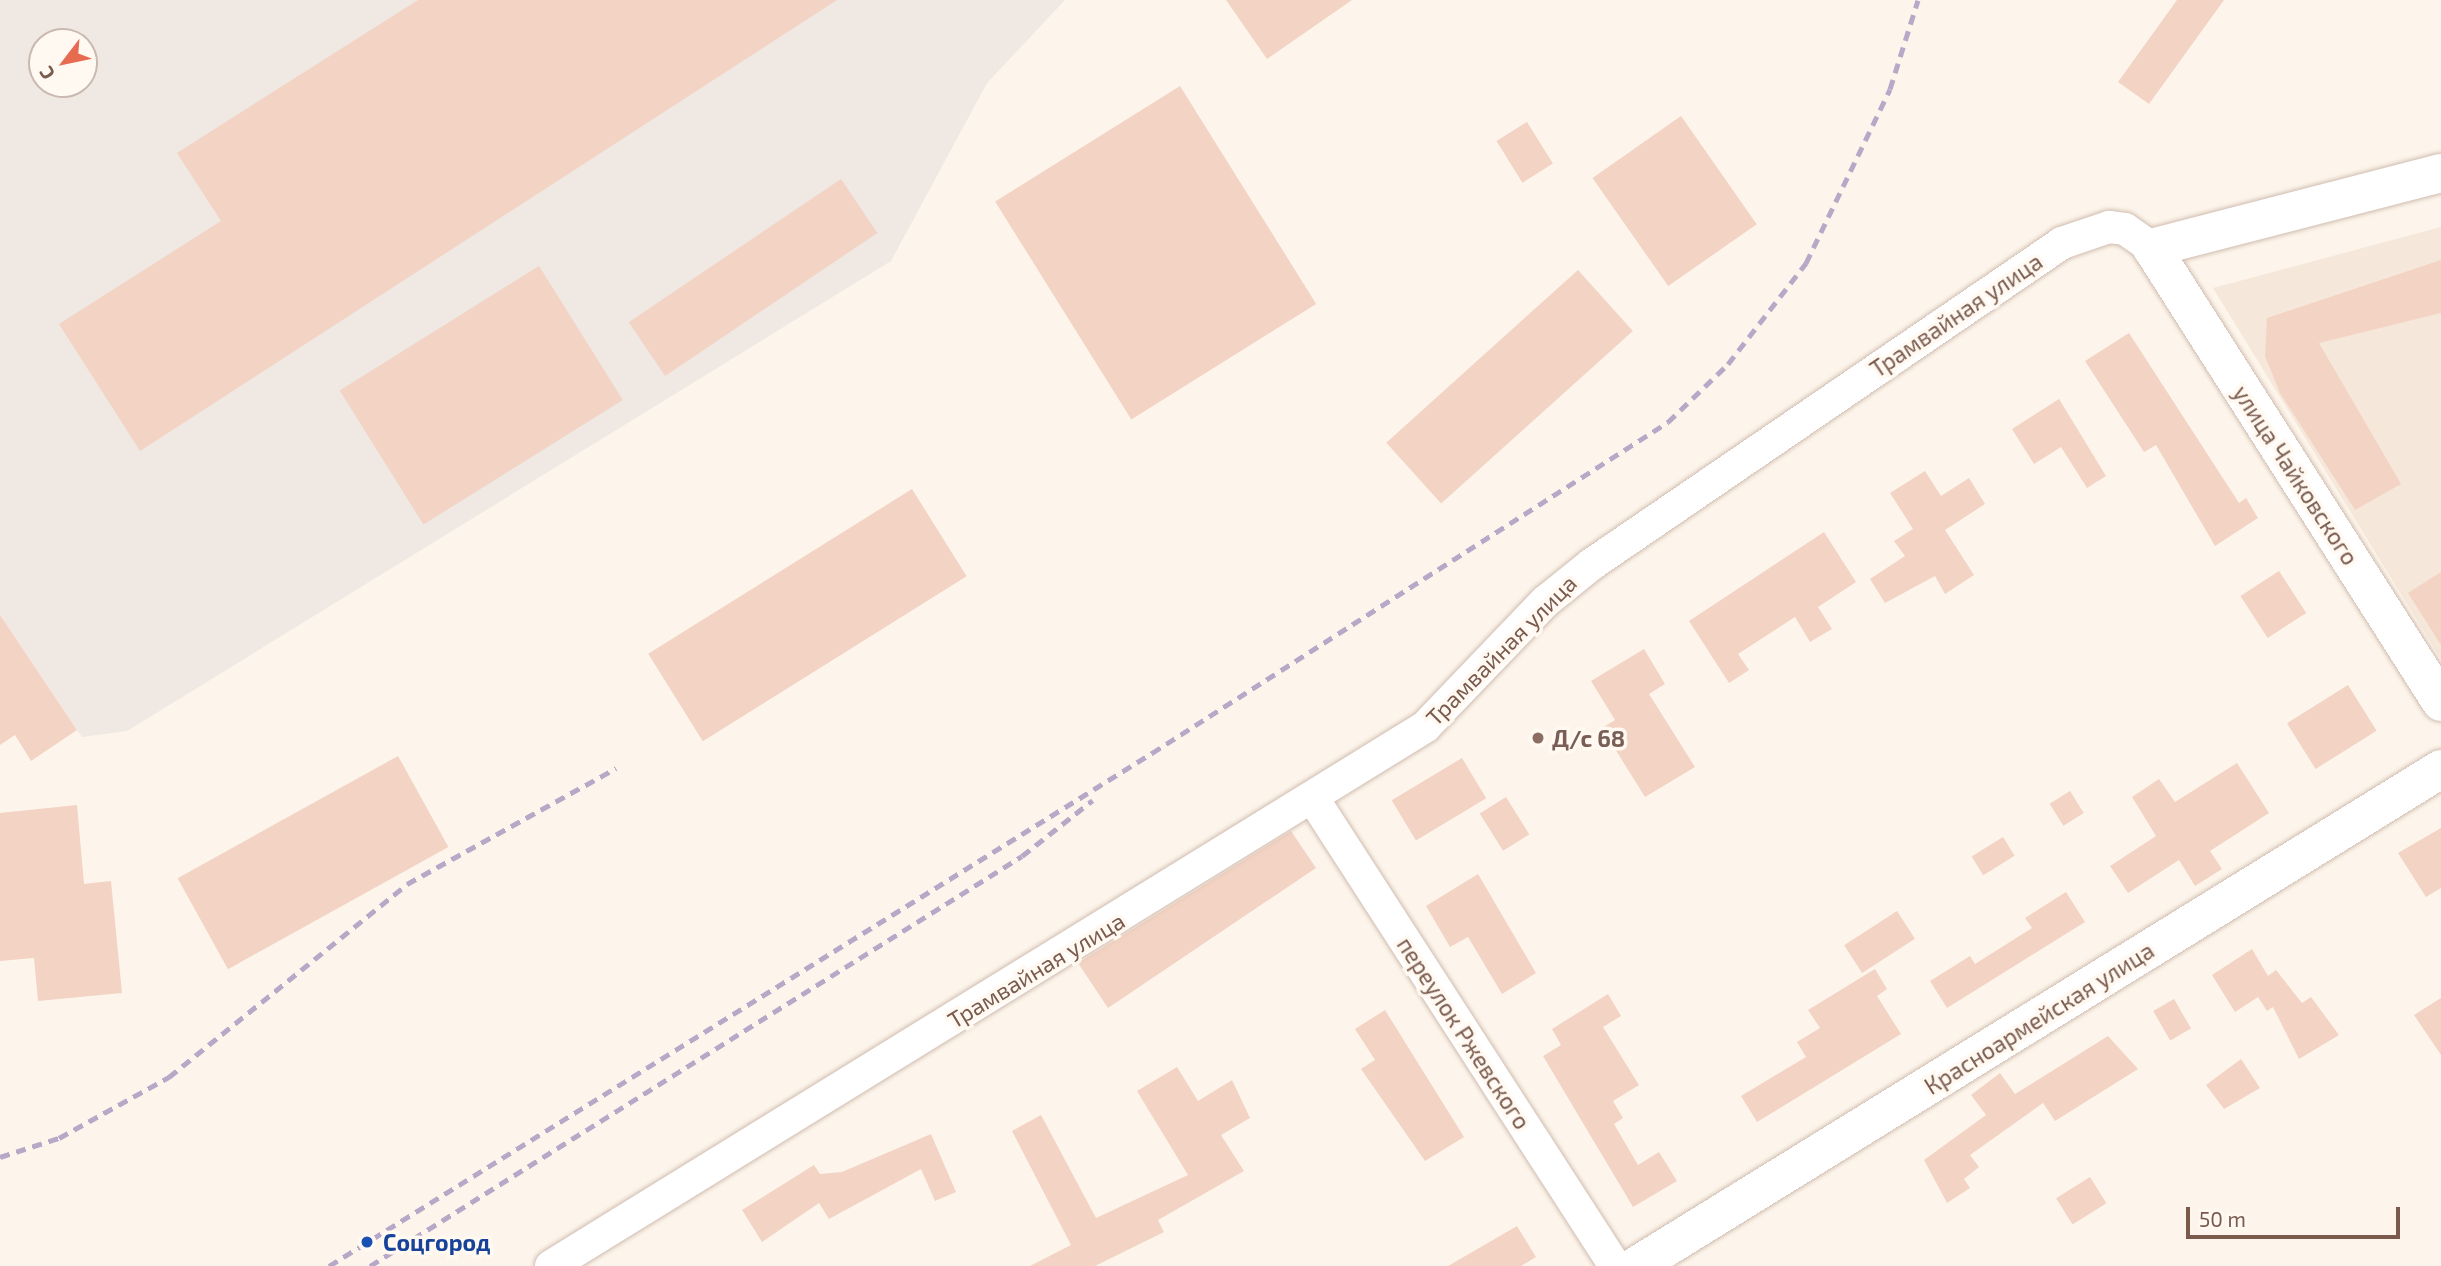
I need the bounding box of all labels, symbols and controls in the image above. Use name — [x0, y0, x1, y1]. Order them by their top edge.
north arrow — [28, 28, 98, 98]
text: С — [34, 62, 59, 84]
street label: Трамвайная улица — [1865, 247, 2047, 383]
street label: улица Чайковского — [2228, 380, 2364, 570]
street label: Трамвайная улица — [1420, 569, 1582, 731]
place label: Д/с 68 — [1552, 724, 1625, 752]
marker: Д/с 68 — [1530, 730, 1546, 746]
street label: Трамвайная улица — [943, 906, 1129, 1034]
street label: переулок Ржевского — [1392, 932, 1536, 1134]
street label: Красноармейская улица — [1919, 936, 2159, 1100]
scale bar — [2189, 1192, 2402, 1236]
text: 50 m — [2199, 1206, 2246, 1231]
place label: Соцгород — [383, 1228, 490, 1256]
marker: Соцгород — [357, 1232, 377, 1252]

